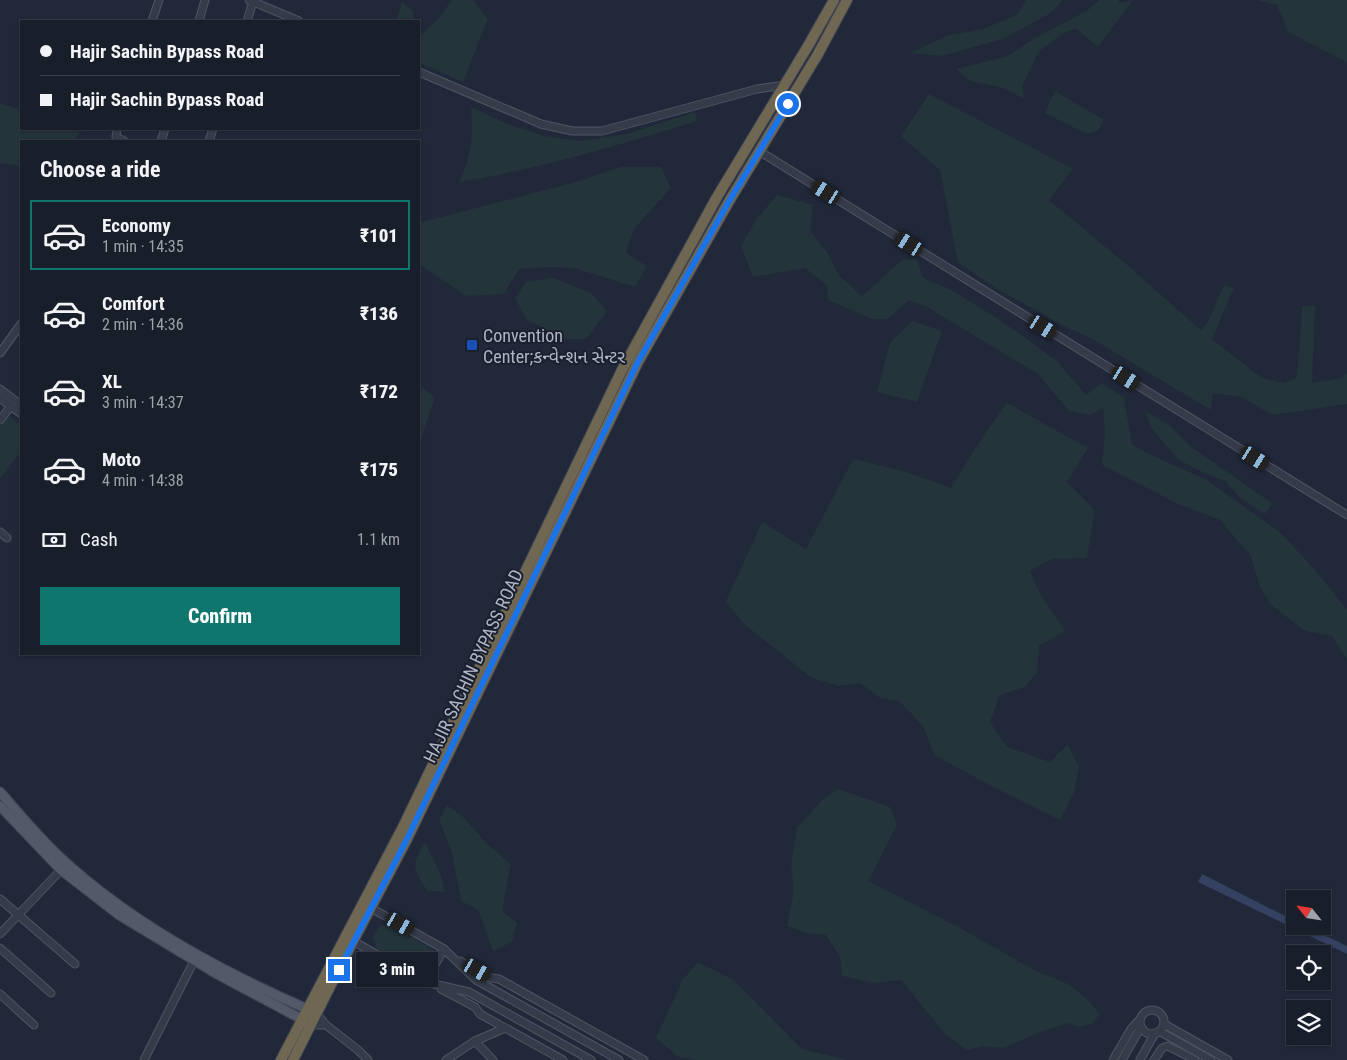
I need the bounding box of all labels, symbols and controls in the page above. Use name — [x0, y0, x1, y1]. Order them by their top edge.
text: Hajir Sachin Bypass Road — [70, 40, 264, 63]
text: Hajir Sachin Bypass Road — [70, 88, 264, 111]
route start — [777, 93, 799, 115]
text: Choose a ride — [40, 157, 161, 182]
car — [809, 178, 842, 206]
icon: car — [42, 213, 87, 258]
text: Economy — [102, 214, 171, 237]
text: ₹101 — [360, 224, 398, 247]
car — [892, 230, 925, 258]
text: 1 min · 14:35 — [102, 237, 184, 256]
icon: car — [42, 291, 87, 336]
text: Comfort — [102, 292, 165, 315]
text: ₹136 — [360, 302, 398, 325]
car — [1026, 313, 1059, 341]
text: 2 min · 14:36 — [102, 315, 184, 334]
place label: Convention Center;કન્વેન્શન સેન્ટર — [483, 325, 625, 367]
marker: Convention Center;કન્વેન્શન સેન્ટર — [465, 338, 479, 352]
car — [1109, 364, 1142, 392]
icon: car — [42, 369, 87, 414]
text: XL — [102, 370, 122, 393]
text: ₹172 — [360, 380, 398, 403]
text: 3 min · 14:37 — [102, 393, 184, 412]
car — [1238, 444, 1271, 472]
icon: car — [42, 447, 87, 492]
text: Moto — [102, 448, 141, 471]
text: ₹175 — [360, 458, 398, 481]
text: 4 min · 14:38 — [102, 471, 184, 490]
icon: cash — [40, 526, 68, 554]
text: Cash — [80, 528, 118, 551]
text: 1.1 km — [357, 530, 400, 549]
street label: HAJIR SACHIN BYPASS ROAD — [419, 566, 527, 766]
button: Confirm — [40, 587, 400, 645]
north arrow — [1286, 890, 1331, 935]
map controls — [1286, 890, 1331, 1045]
car — [383, 910, 416, 938]
button: locate — [1286, 945, 1331, 990]
callout: 3 min — [356, 952, 439, 988]
car — [460, 956, 493, 984]
route end — [328, 959, 350, 981]
text: 3 min — [379, 960, 415, 979]
button: layers — [1286, 1000, 1331, 1045]

